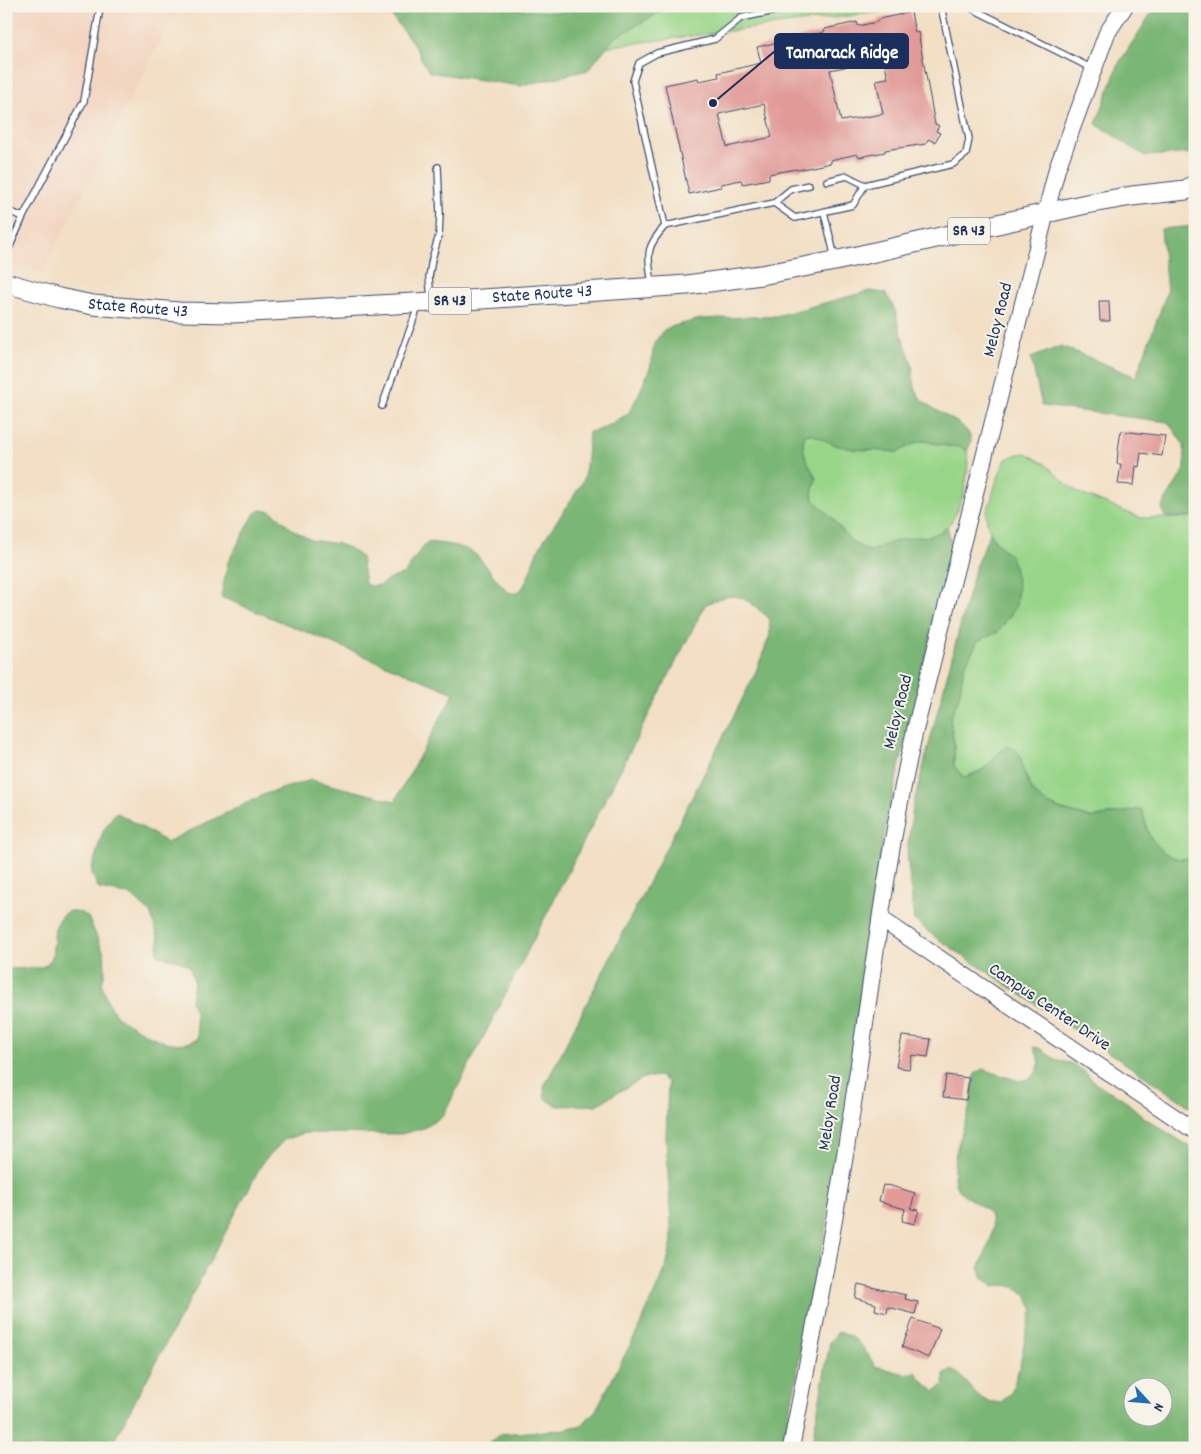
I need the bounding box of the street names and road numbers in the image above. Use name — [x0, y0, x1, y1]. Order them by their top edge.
road number: SR 43 — [948, 218, 990, 245]
street label: State Route 43 — [491, 279, 593, 311]
street label: Meloy Road — [978, 280, 1020, 360]
road number: SR 43 — [429, 288, 471, 314]
street label: State Route 43 — [86, 292, 188, 325]
street label: Meloy Road — [878, 672, 920, 752]
street label: Campus Center Drive — [983, 958, 1115, 1058]
street label: Meloy Road — [813, 1074, 849, 1152]

